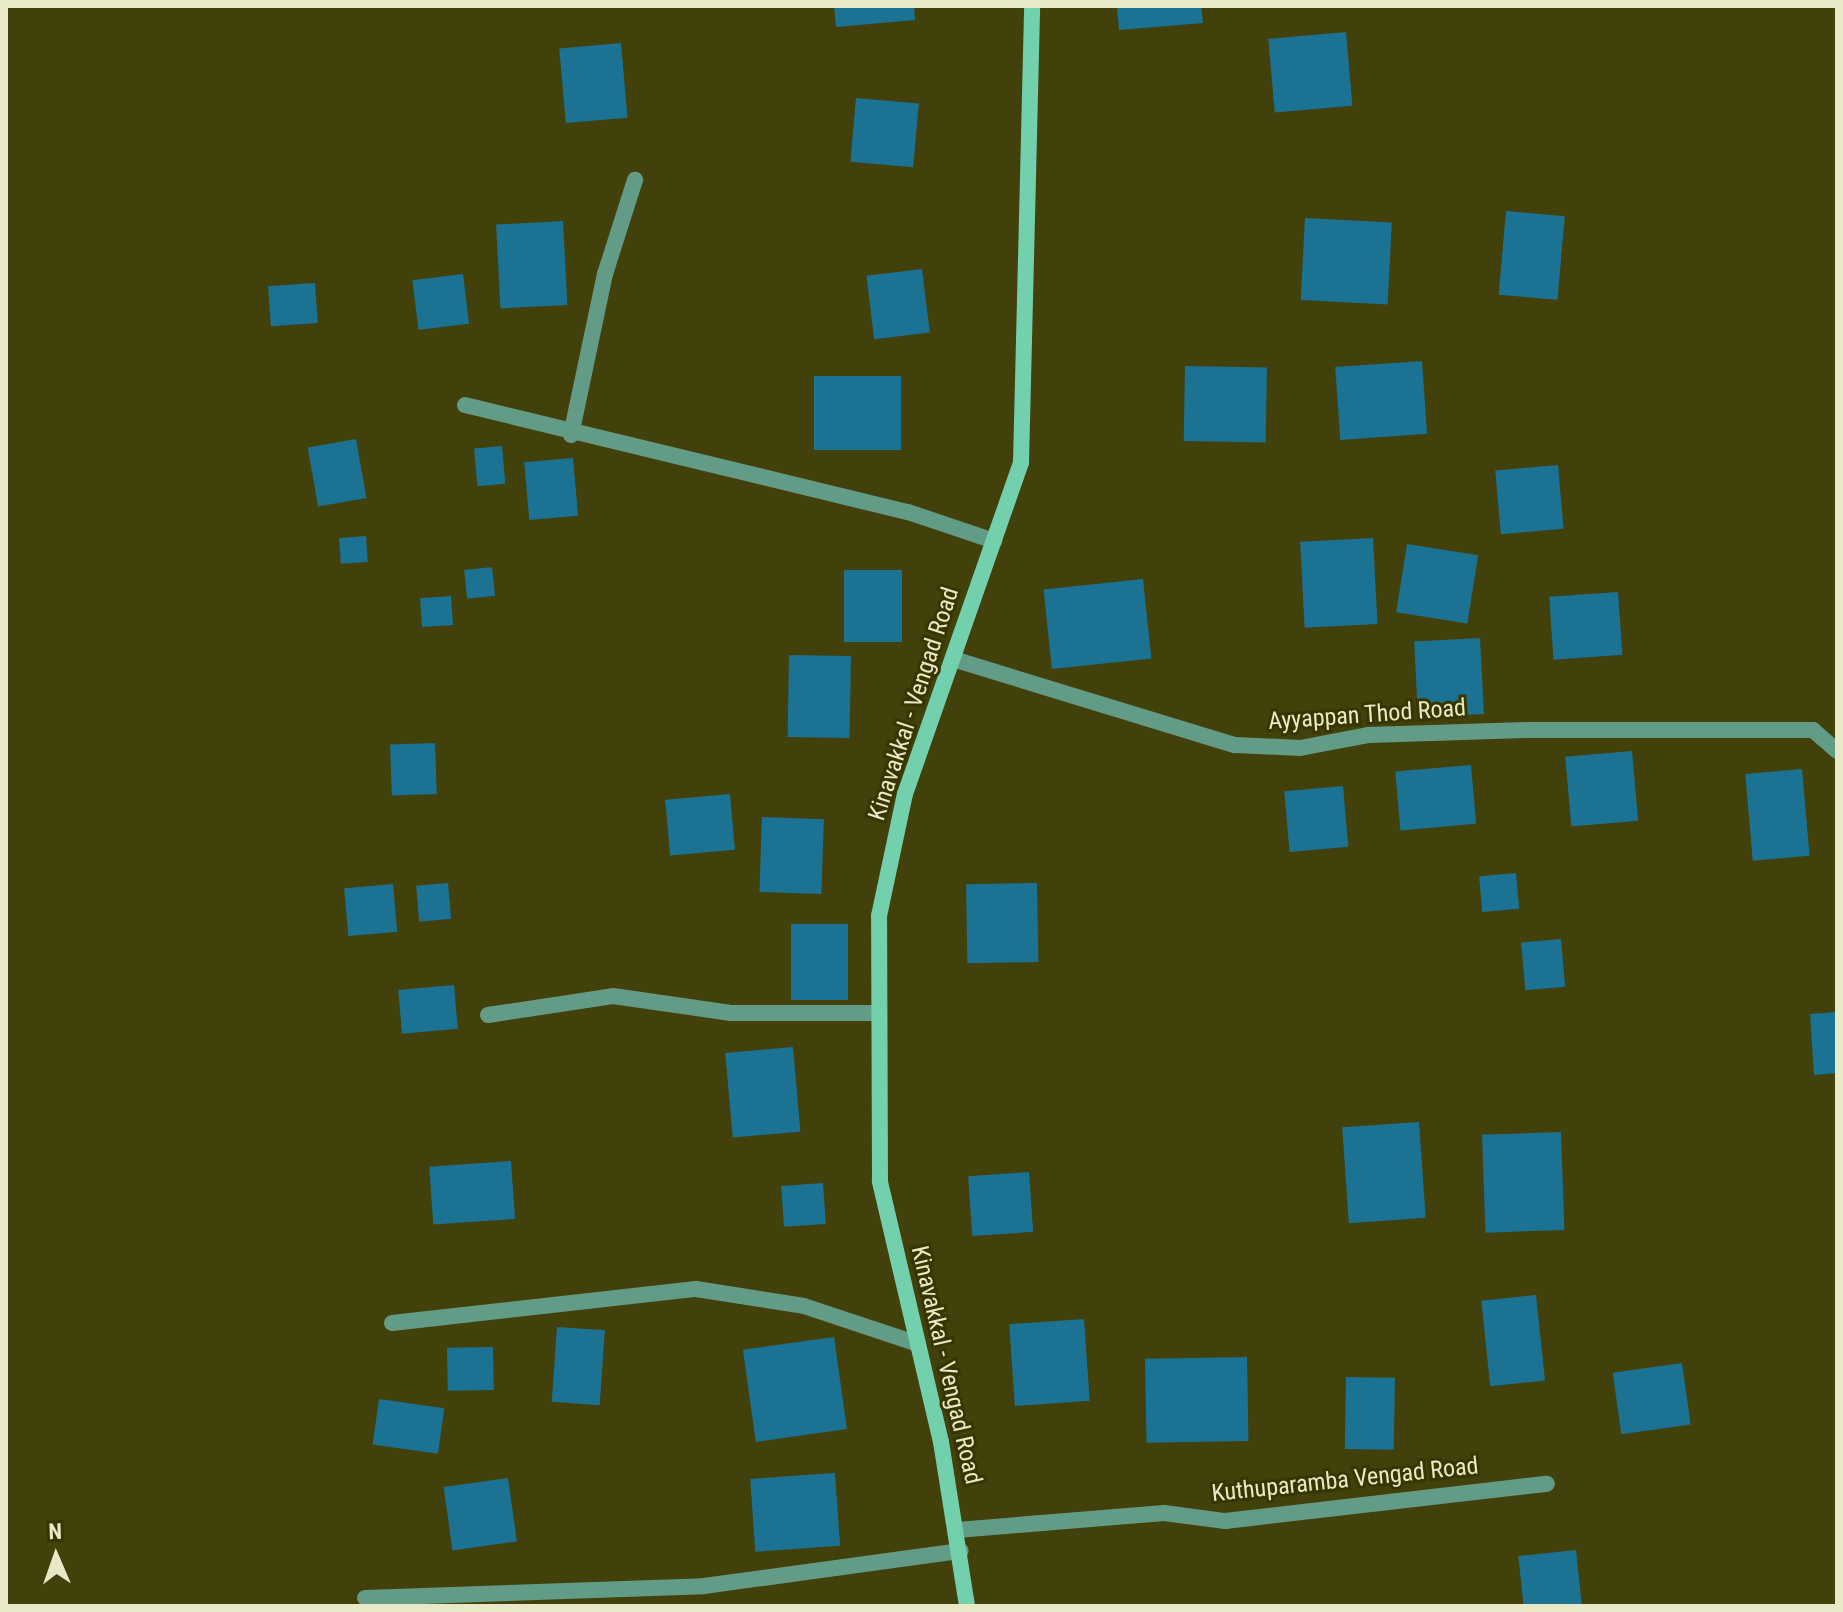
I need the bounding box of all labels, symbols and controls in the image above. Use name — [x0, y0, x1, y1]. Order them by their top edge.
street label: Kinavakkal - Vengad Road — [863, 584, 965, 824]
street label: Ayyappan Thod Road — [1267, 694, 1467, 736]
street label: Kinavakkal - Vengad Road — [905, 1243, 987, 1487]
street label: Kuthuparamba Vengad Road — [1210, 1452, 1480, 1508]
north arrow — [16, 1516, 96, 1596]
text: N — [48, 1519, 62, 1544]

